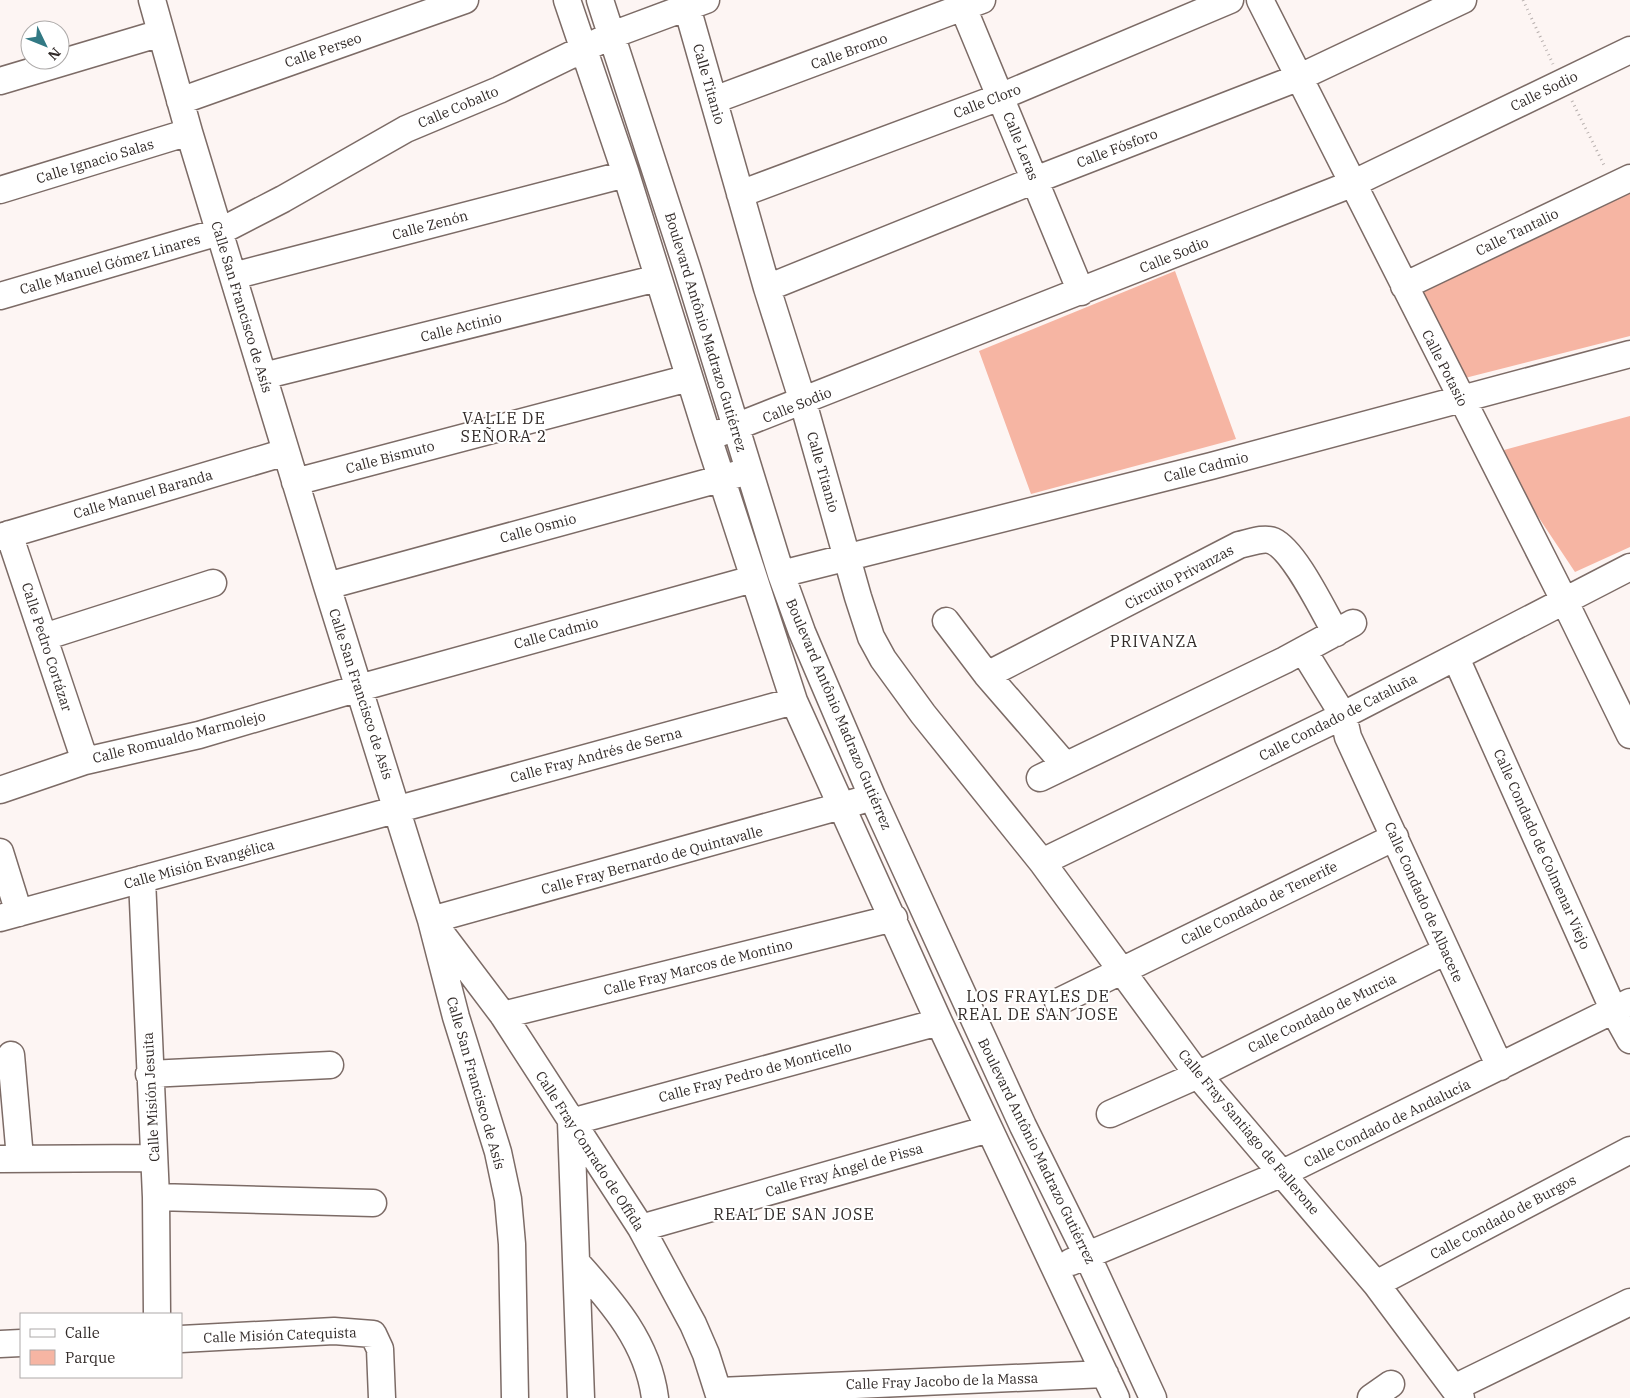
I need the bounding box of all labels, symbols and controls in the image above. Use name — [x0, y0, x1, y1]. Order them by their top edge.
north arrow — [20, 20, 70, 70]
street label: Calle Perseo — [282, 28, 364, 72]
street label: Calle Bromo — [808, 29, 890, 73]
street label: Calle Titanio — [689, 42, 729, 127]
text: N — [44, 44, 65, 64]
street label: Calle Sodio — [1507, 67, 1581, 115]
street label: Calle Cloro — [951, 80, 1023, 122]
street label: Calle Cobalto — [415, 82, 501, 132]
street label: Calle Leras — [999, 109, 1043, 183]
street label: Calle Fósforo — [1074, 124, 1160, 172]
street label: Calle Ignacio Salas — [34, 134, 156, 187]
street label: Calle Tantalio — [1473, 204, 1561, 260]
street label: Calle Zenón — [390, 206, 470, 244]
street label: Boulevard Antônio Madrazo Gutiérrez — [661, 210, 751, 454]
street label: Calle San Francisco de Asís — [207, 219, 277, 395]
street label: Calle Manuel Gómez Linares — [18, 230, 203, 298]
street label: Calle Sodio — [1137, 233, 1211, 277]
street label: Calle Actinio — [419, 308, 504, 346]
street label: Calle Potasio — [1418, 327, 1472, 410]
street label: Calle Sodio — [760, 383, 834, 427]
district label: VALLE DE SEÑORA 2 — [461, 408, 547, 446]
street label: Calle Titanio — [803, 430, 843, 515]
street label: Calle Bismuto — [344, 436, 436, 477]
street label: Calle Cadmio — [1162, 448, 1250, 486]
street label: Calle Manuel Baranda — [71, 465, 215, 523]
street label: Calle Osmio — [498, 509, 578, 547]
street label: Circuito Privanzas — [1121, 541, 1237, 613]
street label: Calle Pedro Cortázar — [18, 580, 77, 714]
street label: Boulevard Antônio Madrazo Gutiérrez — [782, 596, 896, 832]
street label: Calle San Francisco de Asís — [325, 606, 397, 782]
street label: Calle Cadmio — [512, 613, 600, 653]
district label: PRIVANZA — [1110, 631, 1198, 651]
street label: Calle Condado de Cataluña — [1256, 669, 1420, 765]
street label: Calle Romualdo Marmolejo — [91, 707, 267, 767]
street label: Calle Fray Andrés de Serna — [508, 723, 684, 787]
street label: Calle Condado de Colmenar Viejo — [1490, 746, 1595, 952]
street label: Calle Condado de Albacete — [1381, 819, 1467, 985]
street label: Calle Fray Bernardo de Quintavalle — [539, 822, 765, 898]
street label: Calle Misión Evangélica — [122, 835, 277, 893]
street label: Calle Condado de Tenerife — [1178, 857, 1340, 949]
street label: Calle Fray Marcos de Montino — [602, 935, 794, 999]
street label: Calle Condado de Murcia — [1245, 969, 1399, 1057]
district label: LOS FRAYLES DE REAL DE SAN JOSE — [957, 986, 1119, 1024]
street label: Calle San Francisco de Asís — [443, 995, 509, 1172]
street label: Calle Misión Jesuita — [139, 1031, 163, 1162]
street label: Boulevard Antônio Madrazo Gutiérrez — [974, 1035, 1100, 1267]
street label: Calle Fray Pedro de Monticello — [657, 1038, 854, 1106]
street label: Calle Fray Santiago de Fallerone — [1174, 1046, 1324, 1218]
street label: Calle Fray Conrado de Offida — [532, 1068, 649, 1235]
street label: Calle Condado de Andalucía — [1301, 1075, 1474, 1171]
street label: Calle Fray Ángel de Pissa — [763, 1138, 925, 1201]
street label: Calle Condado de Burgos — [1427, 1171, 1579, 1263]
district label: REAL DE SAN JOSE — [713, 1204, 875, 1224]
legend — [20, 1313, 182, 1378]
text: Calle — [65, 1323, 100, 1342]
street label: Calle Misión Catequista — [203, 1323, 357, 1347]
text: Parque — [65, 1348, 115, 1367]
street label: Calle Fray Jacobo de la Massa — [845, 1369, 1039, 1393]

